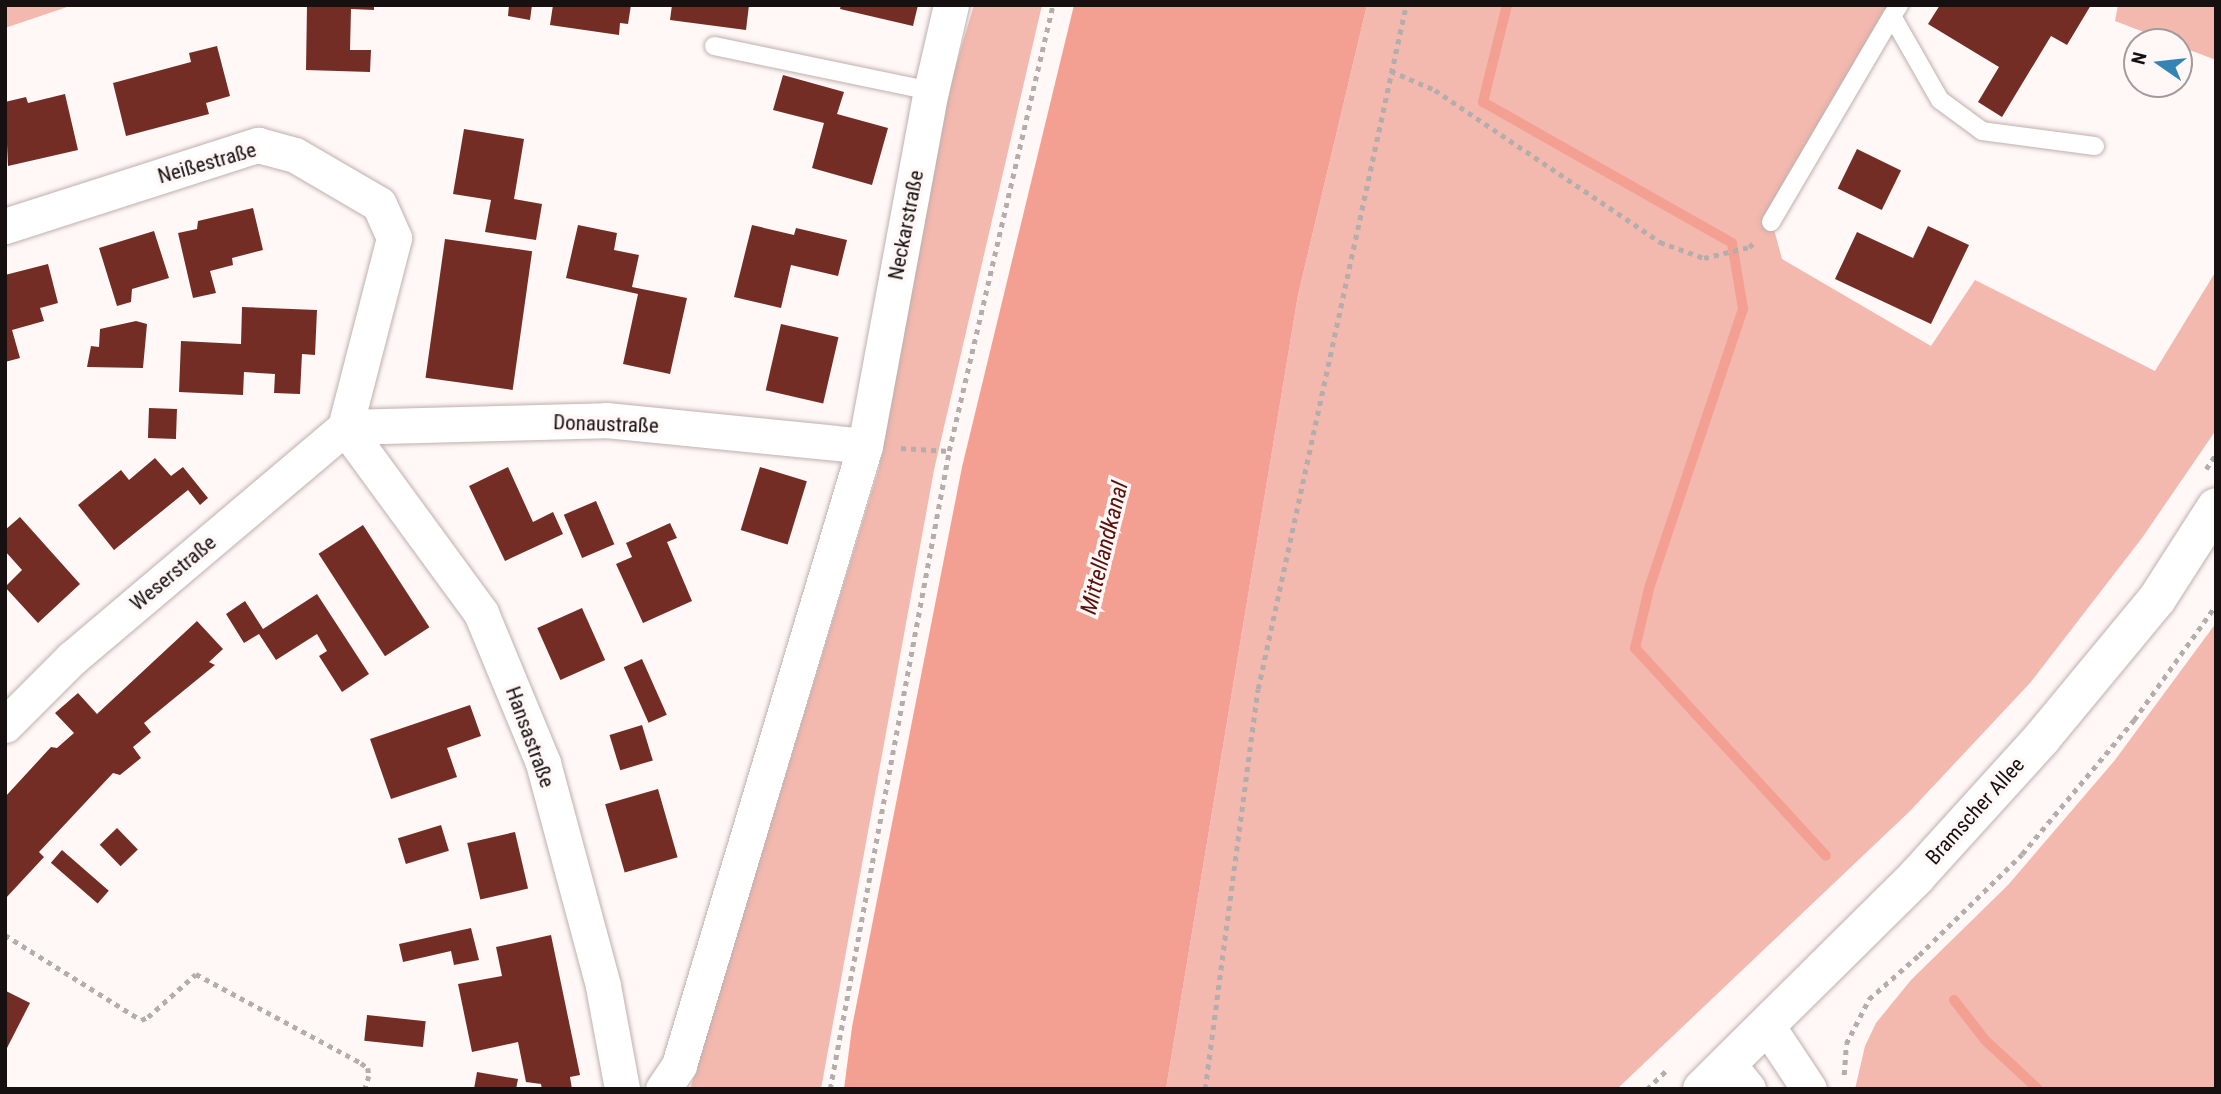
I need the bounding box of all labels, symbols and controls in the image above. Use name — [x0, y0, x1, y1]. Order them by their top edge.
north arrow — [2123, 28, 2193, 98]
text: N — [2127, 50, 2152, 67]
street label: Neißestraße — [155, 137, 259, 189]
street label: Neckarstraße — [883, 168, 929, 282]
street label: Donaustraße — [553, 410, 659, 438]
water label: Mittellandkanal — [1075, 479, 1135, 617]
street label: Weserstraße — [125, 530, 221, 616]
street label: Hansastraße — [500, 683, 560, 791]
street label: Bramscher Allee — [1920, 752, 2030, 870]

